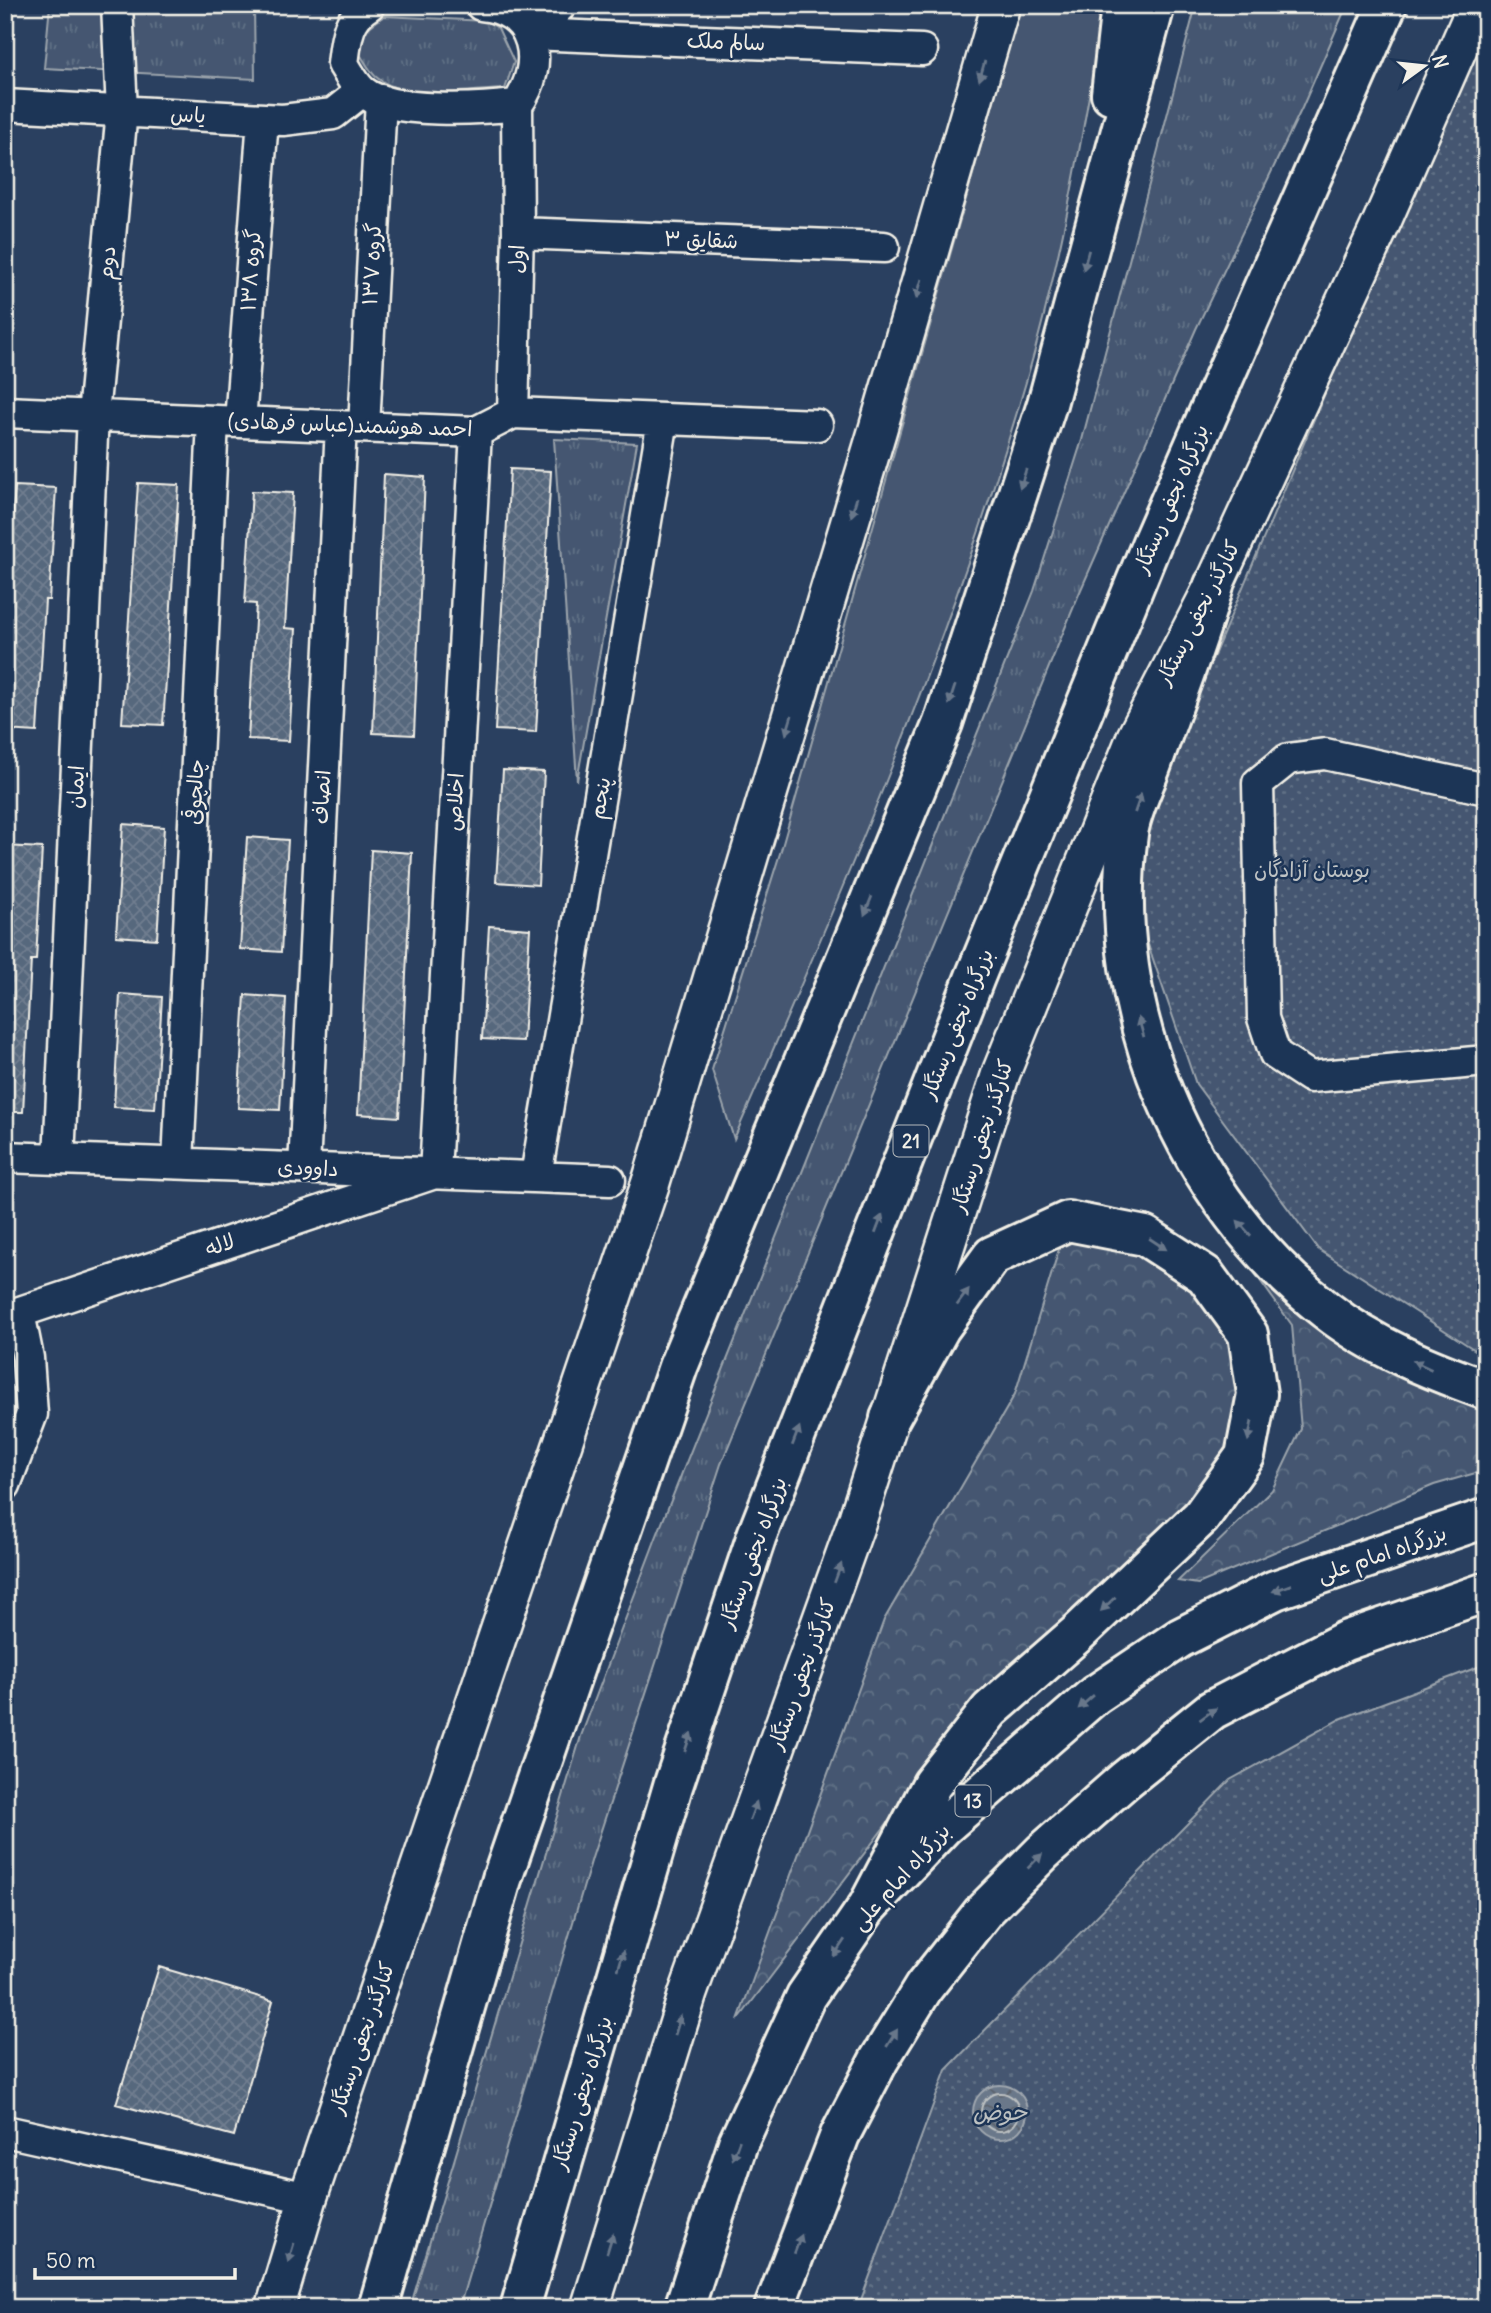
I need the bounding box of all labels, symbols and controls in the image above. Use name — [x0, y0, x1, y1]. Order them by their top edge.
street label: سالم ملک — [686, 27, 766, 59]
north arrow — [1390, 32, 1460, 102]
text: N — [1427, 52, 1454, 71]
one-way arrow — [977, 61, 987, 82]
street label: یاس — [170, 100, 206, 129]
street label: گروه ۱۳۷ — [356, 222, 387, 306]
street label: شقایق ۳ — [664, 225, 738, 254]
street label: گروه ۱۳۸ — [234, 228, 267, 312]
street label: اول — [503, 244, 530, 274]
street label: دوم — [92, 245, 124, 281]
one-way arrow — [1080, 250, 1091, 272]
one-way arrow — [913, 279, 923, 300]
street label: احمد هوشمند(عباس فرهادی) — [227, 407, 473, 442]
street label: بزرگراه نجفی رستگار — [1126, 420, 1215, 579]
one-way arrow — [1017, 468, 1027, 489]
one-way arrow — [849, 497, 859, 518]
street label: کنارگذر نجفی رستگار — [1149, 535, 1247, 691]
one-way arrow — [946, 685, 957, 706]
one-way arrow — [783, 715, 793, 736]
street label: چالچوقی — [179, 758, 210, 826]
street label: ایمان — [61, 765, 90, 809]
street label: انصاف — [307, 769, 336, 825]
street label: اخلاص — [439, 772, 470, 832]
street label: پنجم — [583, 775, 619, 822]
one-way arrow — [1133, 792, 1144, 813]
park label: بوستان آزادگان — [1254, 856, 1370, 883]
one-way arrow — [862, 896, 873, 917]
street label: بزرگراه نجفی رستگار — [914, 945, 1000, 1104]
one-way arrow — [1136, 1016, 1146, 1037]
street label: کنارگذر نجفی رستگار — [944, 1056, 1020, 1217]
road number: 21 — [894, 1126, 928, 1156]
street label: داوودی — [277, 1153, 339, 1182]
one-way arrow — [873, 1213, 884, 1234]
one-way arrow — [1236, 1219, 1252, 1237]
street label: لاله — [202, 1227, 238, 1262]
one-way arrow — [1148, 1238, 1168, 1251]
one-way arrow — [956, 1288, 970, 1306]
one-way arrow — [1412, 1359, 1433, 1370]
one-way arrow — [1244, 1420, 1255, 1442]
one-way arrow — [790, 1425, 801, 1446]
street label: بزرگراه نجفی رستگار — [712, 1473, 794, 1634]
street label: بزرگراه امام علی — [1314, 1519, 1451, 1591]
one-way arrow — [833, 1563, 844, 1584]
one-way arrow — [1272, 1583, 1293, 1594]
street label: کنارگذر نجفی رستگار — [761, 1594, 842, 1755]
one-way arrow — [1100, 1595, 1117, 1611]
one-way arrow — [1078, 1694, 1095, 1709]
one-way arrow — [1199, 1708, 1217, 1722]
one-way arrow — [683, 1732, 693, 1753]
road number: 13 — [956, 1786, 990, 1816]
one-way arrow — [748, 1800, 759, 1821]
street label: بزرگراه امام علی — [845, 1818, 958, 1938]
one-way arrow — [1026, 1853, 1043, 1870]
one-way arrow — [832, 1939, 846, 1957]
one-way arrow — [617, 1949, 627, 1970]
street label: کنارگذر نجفی رستگار — [322, 1958, 401, 2119]
street label: بزرگراه نجفی رستگار — [545, 2012, 619, 2175]
one-way arrow — [673, 2015, 683, 2036]
one-way arrow — [886, 2028, 899, 2047]
water label: حوض — [973, 2097, 1028, 2126]
one-way arrow — [730, 2140, 741, 2161]
one-way arrow — [606, 2232, 616, 2253]
one-way arrow — [793, 2233, 804, 2254]
scale bar — [35, 2236, 234, 2280]
one-way arrow — [286, 2243, 296, 2264]
text: 50 m — [46, 2247, 95, 2274]

